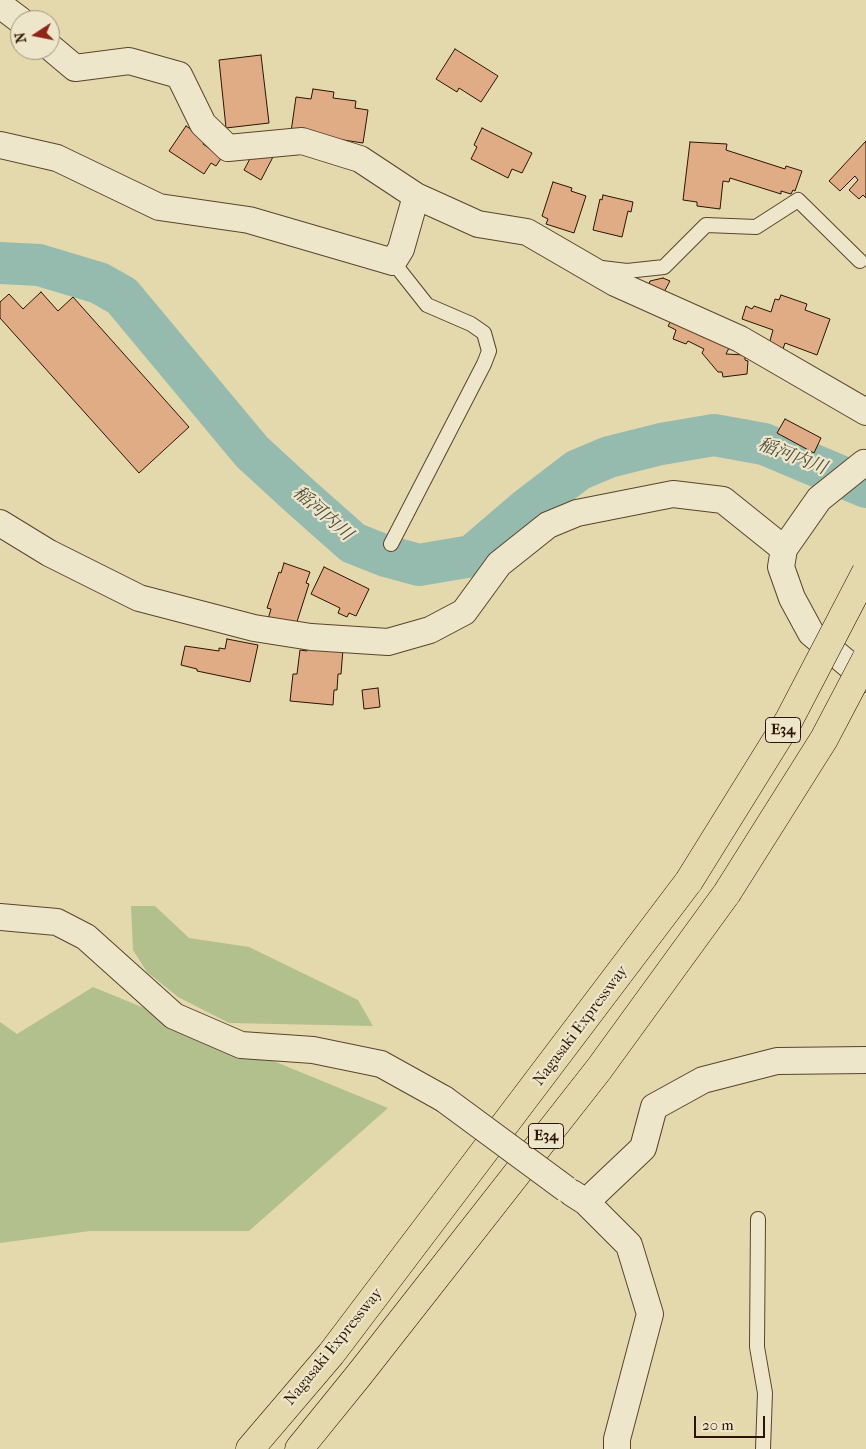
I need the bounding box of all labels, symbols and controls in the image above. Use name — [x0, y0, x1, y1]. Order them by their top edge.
north arrow — [10, 10, 60, 60]
text: N — [11, 31, 30, 45]
water label: 稲河内川 — [755, 434, 829, 480]
water label: 稲河内川 — [288, 482, 356, 546]
road number: E34 — [766, 718, 800, 742]
street label: Nagasaki Expressway — [530, 962, 632, 1090]
road number: E34 — [528, 1124, 564, 1148]
street label: Nagasaki Expressway — [281, 1284, 387, 1410]
scale bar — [696, 1406, 767, 1438]
text: 20 m — [702, 1416, 734, 1434]

